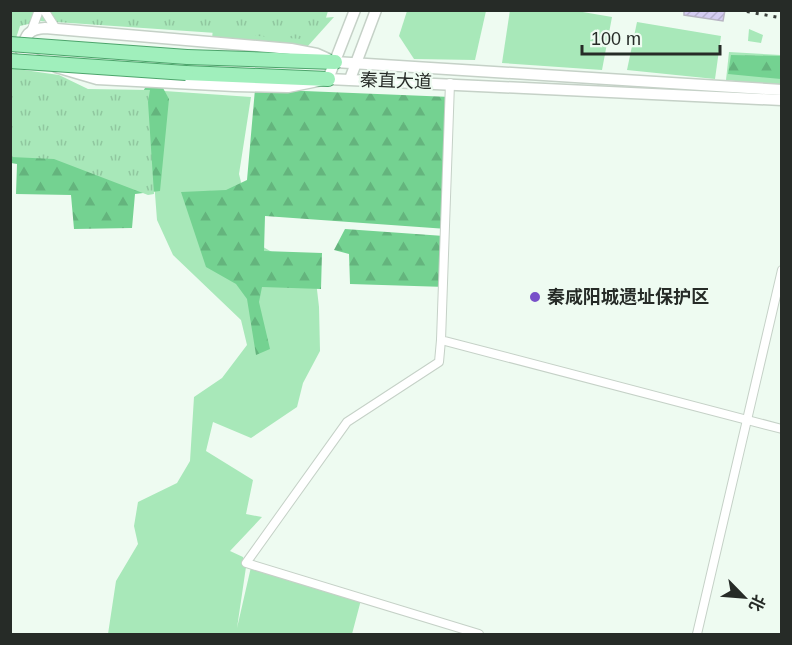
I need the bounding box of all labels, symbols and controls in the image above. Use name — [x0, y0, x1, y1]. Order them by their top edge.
scale bar — [582, 18, 720, 56]
text: 100 m — [591, 29, 641, 49]
street label: 秦直大道 — [360, 70, 432, 92]
place label: 秦咸阳城遗址保护区 — [547, 287, 709, 307]
marker: 秦咸阳城遗址保护区 — [528, 290, 542, 304]
north arrow — [714, 567, 774, 627]
text: 北 — [746, 592, 768, 614]

